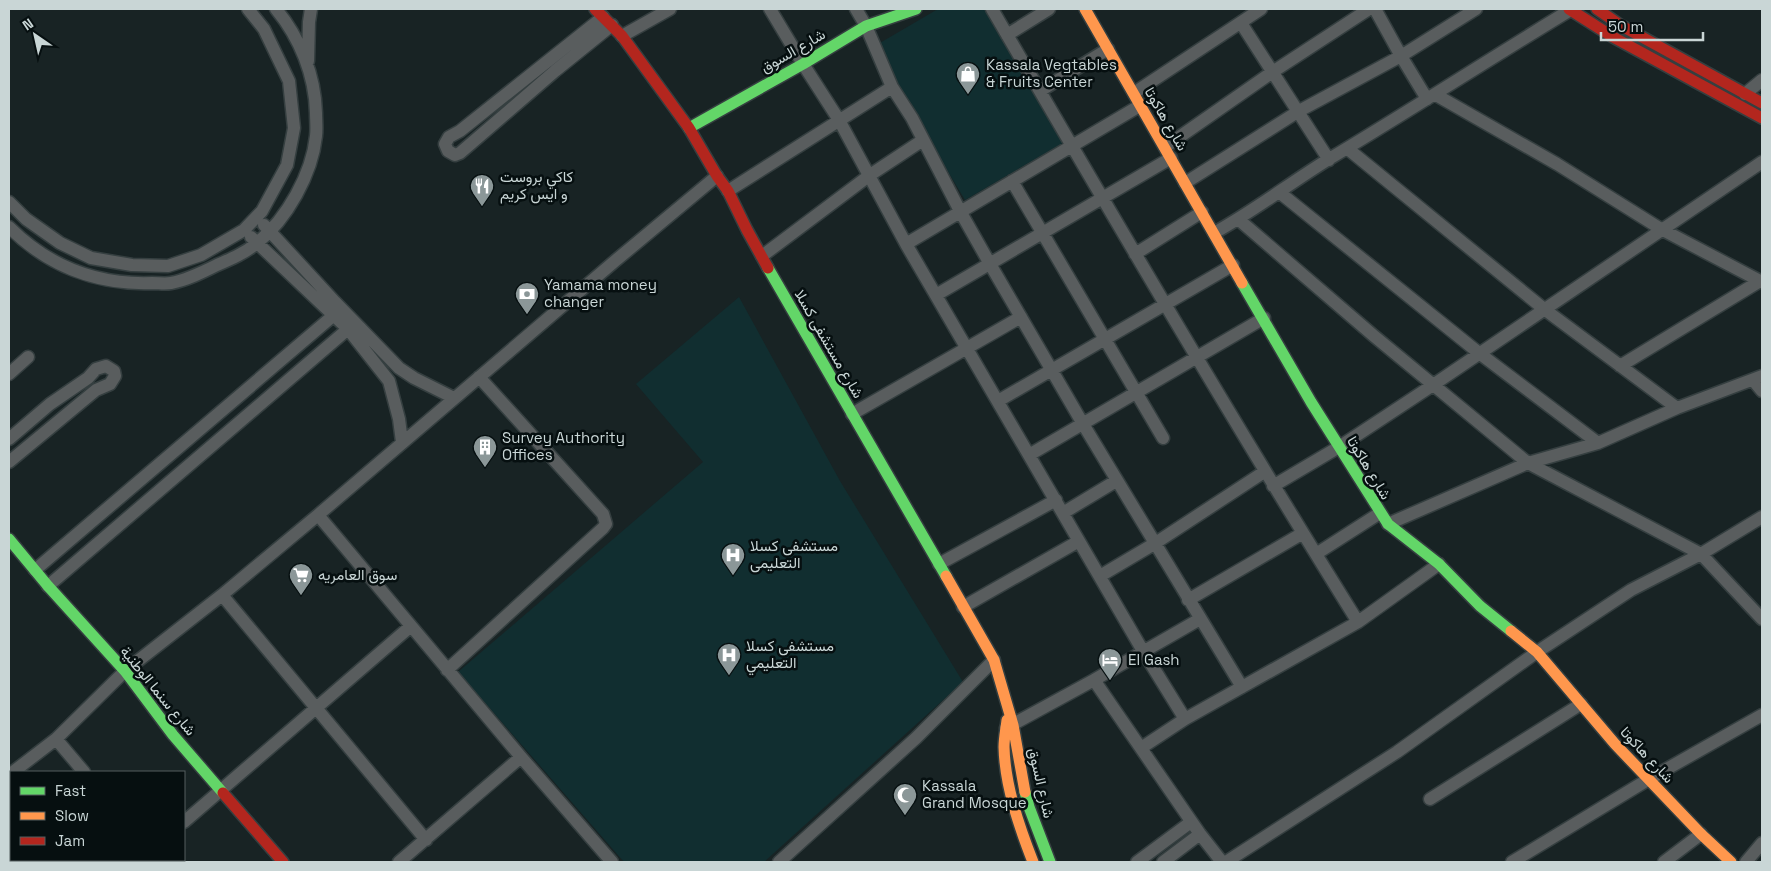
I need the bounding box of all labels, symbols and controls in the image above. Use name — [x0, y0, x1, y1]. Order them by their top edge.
north arrow — [10, 10, 60, 60]
scale bar — [1601, 10, 1704, 42]
text: N — [19, 14, 37, 34]
text: 50 m — [1608, 17, 1643, 36]
street label: شارع السوق — [757, 24, 830, 78]
place label: Kassala Vegtables & Fruits Center — [986, 55, 1117, 91]
shop icon: Kassala Vegtables & Fruits Center — [955, 61, 981, 95]
street label: شارع هاكوتا — [1139, 83, 1192, 155]
place label: كاكي بروست و ايس كريم — [500, 167, 574, 204]
restaurant icon: كاكي بروست و ايس كريم — [469, 173, 495, 207]
place label: Yamama money changer — [544, 275, 657, 311]
bank icon: Yamama money changer — [514, 281, 540, 315]
street label: شارع مستشفى كسلا — [789, 286, 868, 403]
place label: Survey Authority Offices — [502, 428, 625, 464]
street label: شارع هاكوتا — [1341, 433, 1396, 504]
building icon: Survey Authority Offices — [472, 434, 498, 468]
place label: مستشفى كسلا التعليمى — [750, 536, 838, 573]
hospital icon: مستشفى كسلا التعليمى — [720, 542, 746, 576]
supermarket icon: سوق العامريه — [288, 562, 314, 596]
place label: سوق العامريه — [318, 565, 397, 584]
place label: مستشفى كسلا التعليمي — [746, 636, 834, 676]
street label: شارع سنما الوطنية — [115, 642, 200, 741]
hospital icon: مستشفى كسلا التعليمي — [716, 642, 742, 676]
hotel icon: El Gash — [1097, 647, 1123, 681]
place label: El Gash — [1128, 650, 1180, 669]
street label: شارع هاكوتا — [1615, 722, 1679, 788]
street label: شارع السوق — [1022, 746, 1059, 820]
legend — [10, 771, 185, 861]
place label: Kassala Grand Mosque — [922, 776, 1027, 812]
text: Fast — [55, 781, 86, 800]
mosque icon: Kassala Grand Mosque — [892, 782, 918, 816]
text: Slow — [55, 806, 89, 825]
text: Jam — [55, 831, 85, 850]

